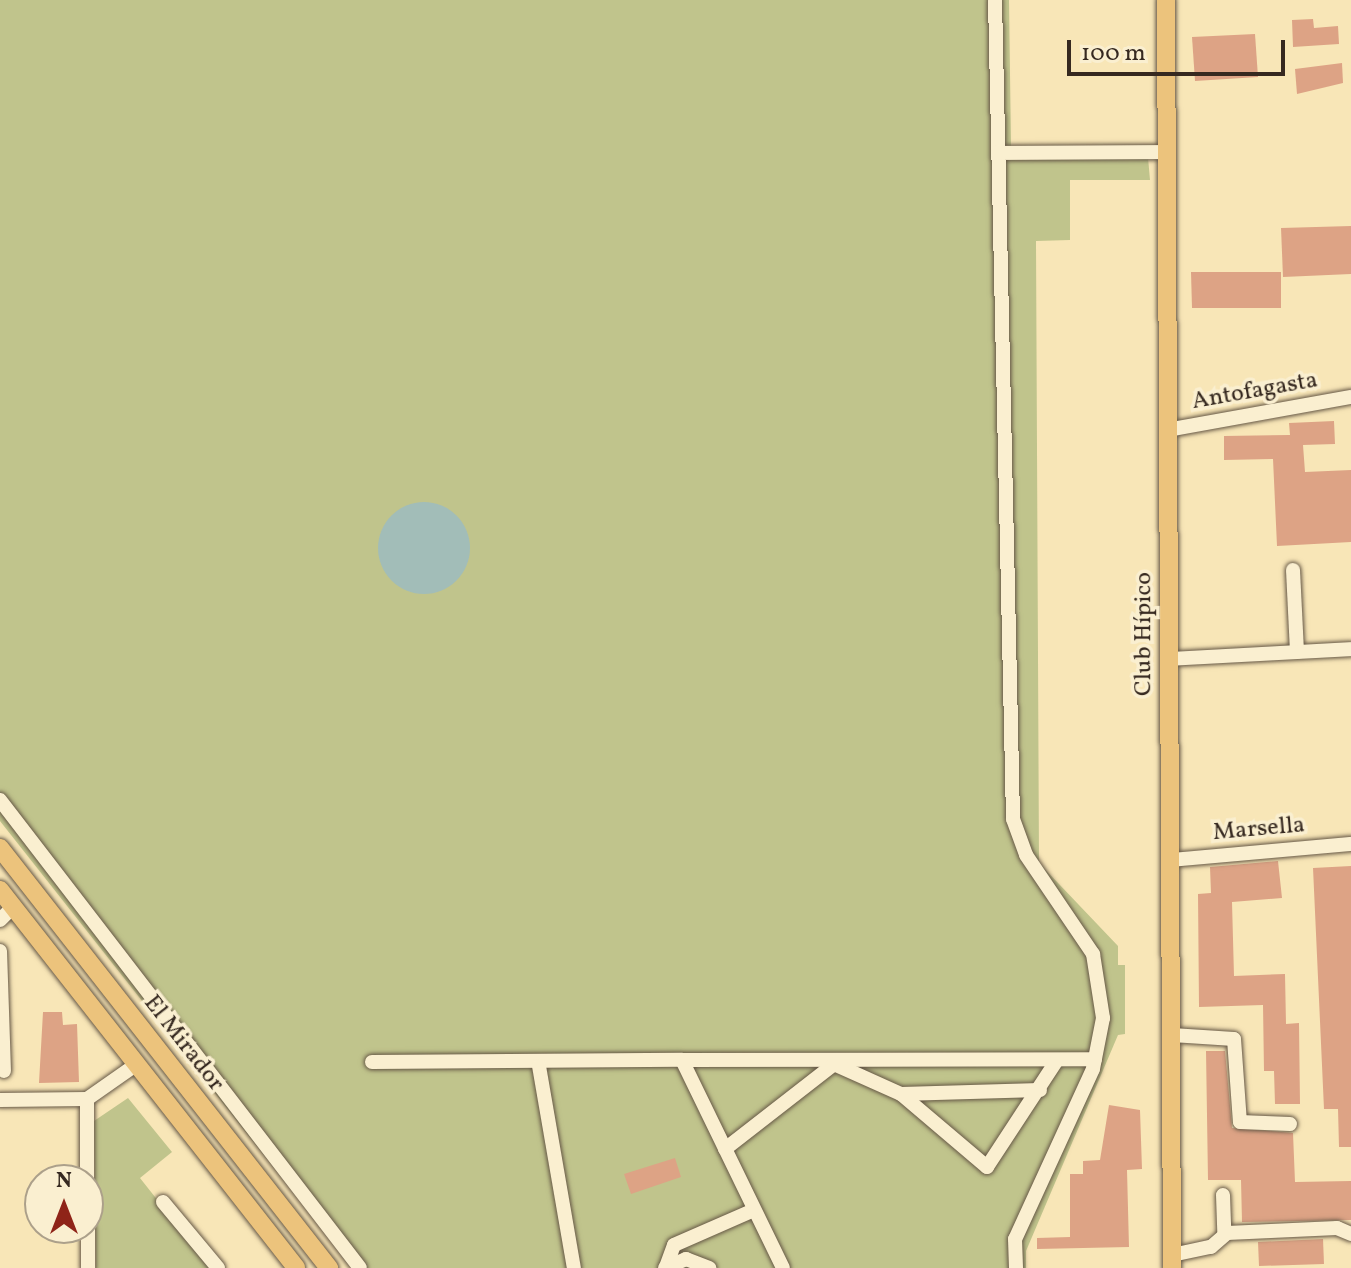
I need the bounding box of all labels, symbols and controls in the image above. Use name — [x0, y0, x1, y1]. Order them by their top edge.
scale bar — [1071, 24, 1289, 74]
text: 100 m — [1081, 37, 1146, 71]
street label: Antofagasta — [1190, 367, 1320, 417]
street label: Club Hípico — [1131, 572, 1159, 696]
street label: Marsella — [1212, 812, 1306, 848]
street label: El Mirador — [136, 990, 230, 1098]
north arrow — [24, 1164, 104, 1244]
text: N — [56, 1166, 72, 1197]

